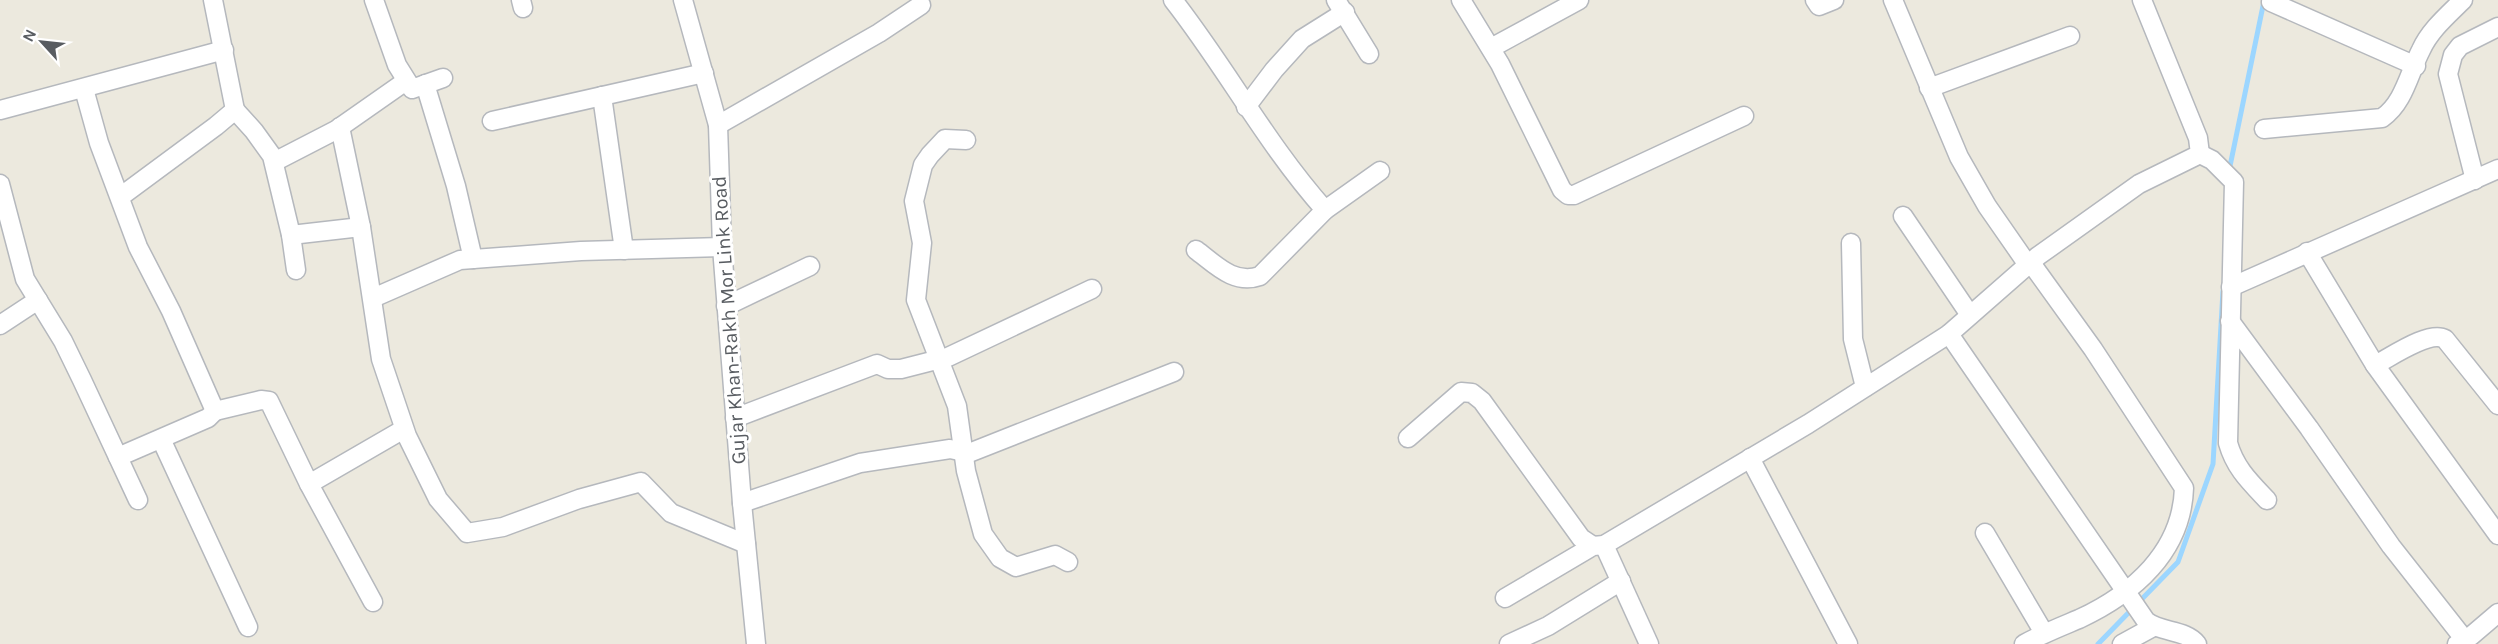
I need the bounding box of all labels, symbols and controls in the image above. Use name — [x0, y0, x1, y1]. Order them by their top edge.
north arrow — [12, 12, 72, 72]
text: N — [18, 26, 40, 45]
street label: Gujar Khan-Rakh Mor Link Road — [707, 175, 751, 465]

